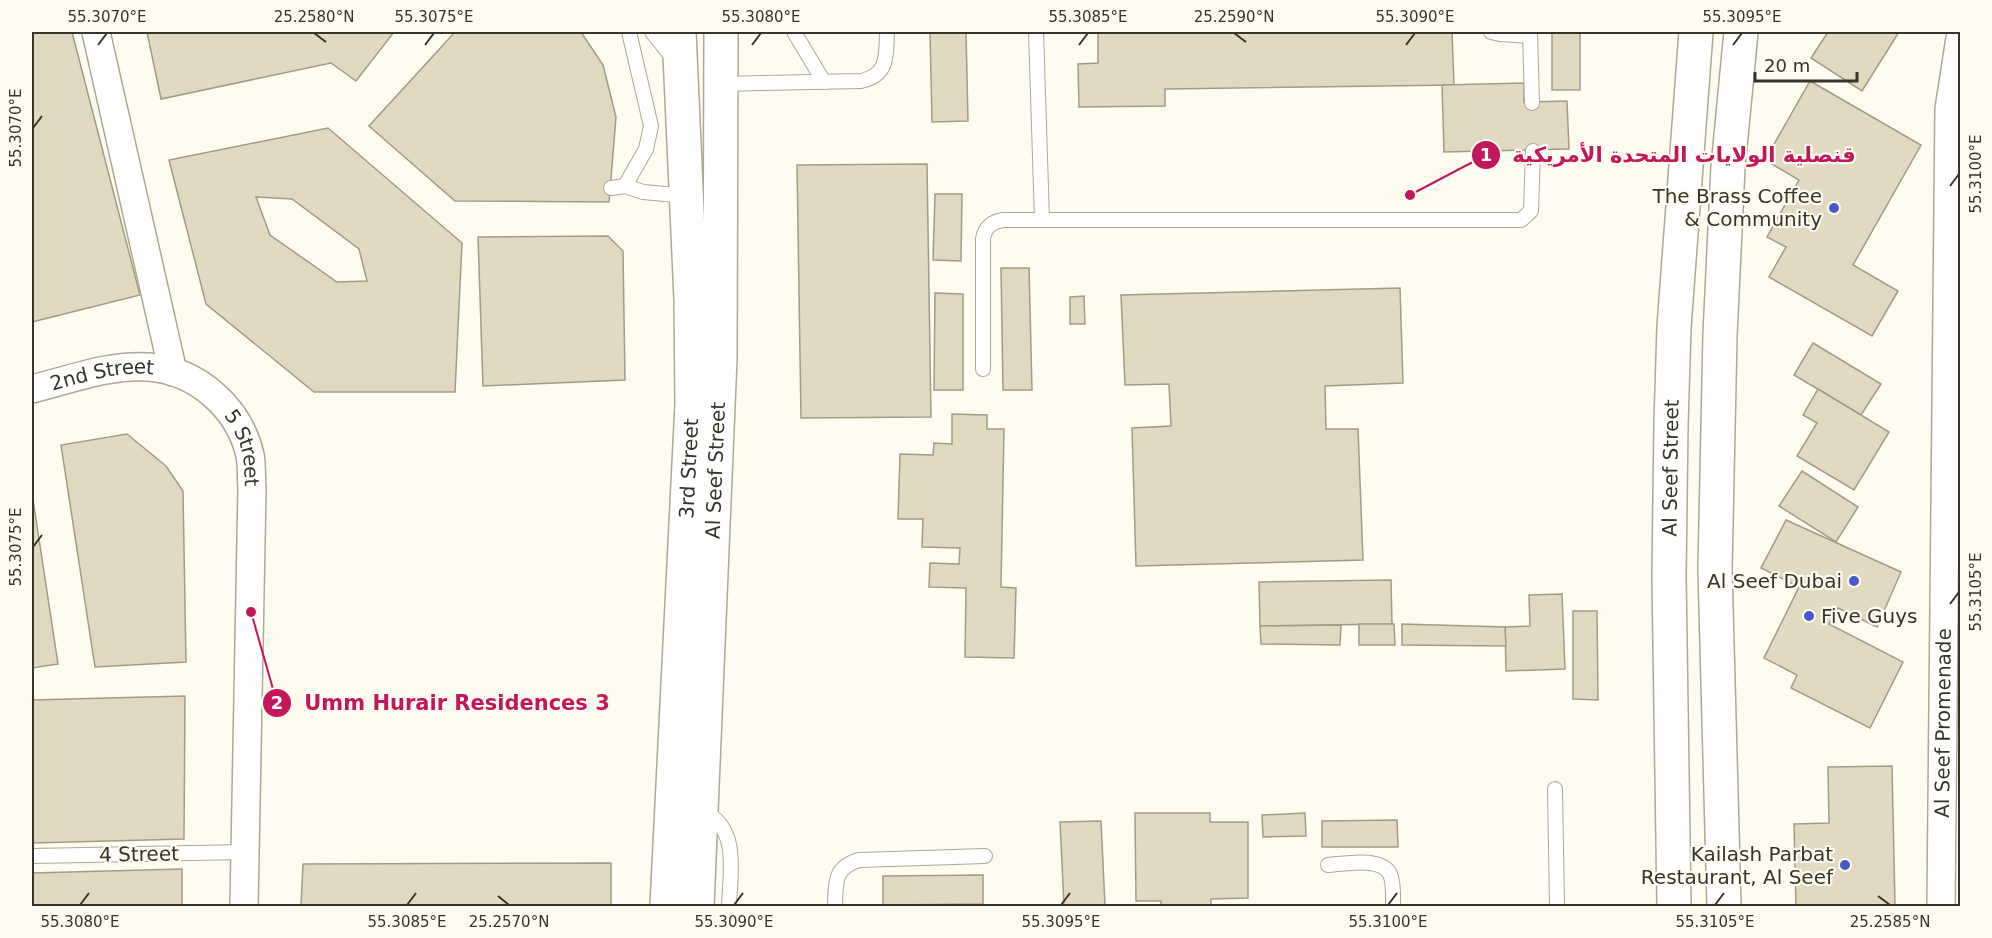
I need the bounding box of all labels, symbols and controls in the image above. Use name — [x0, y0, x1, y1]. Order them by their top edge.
text: 55.3070°E — [67, 8, 147, 26]
text: 25.2580°N — [274, 8, 354, 26]
text: 55.3075°E — [394, 8, 474, 26]
text: 55.3080°E — [721, 8, 801, 26]
text: 55.3085°E — [1048, 8, 1128, 26]
text: 25.2590°N — [1194, 8, 1274, 26]
text: 55.3090°E — [1375, 8, 1455, 26]
text: 55.3095°E — [1702, 8, 1782, 26]
scale bar — [1755, 45, 1857, 83]
text: 20 m — [1764, 55, 1810, 76]
text: 55.3070°E — [7, 88, 25, 168]
text: 55.3100°E — [1967, 134, 1985, 214]
callout: قنصلية الولايات المتحدة الأمريكية — [1471, 135, 1868, 174]
text: قنصلية الولايات المتحدة الأمريكية — [1512, 141, 1856, 167]
text: 1 — [1480, 144, 1492, 165]
place label: The Brass Coffee & Community — [1651, 184, 1822, 231]
marker: The Brass Coffee & Community — [1827, 201, 1841, 215]
street label: 2nd Street — [47, 355, 155, 396]
street label: Al Seef Street — [1658, 399, 1684, 537]
street label: Al Seef Street — [700, 401, 730, 539]
street label: 5 Street — [220, 405, 264, 487]
street label: 3rd Street — [674, 418, 703, 519]
text: 55.3075°E — [7, 507, 25, 587]
text: 55.3105°E — [1967, 552, 1985, 632]
place label: Al Seef Dubai — [1707, 569, 1842, 593]
marker: Al Seef Dubai — [1847, 574, 1861, 588]
place label: Five Guys — [1821, 604, 1918, 628]
marker: Five Guys — [1802, 609, 1816, 623]
street label: Al Seef Promenade — [1930, 628, 1956, 818]
callout: Umm Hurair Residences 3 — [262, 683, 621, 722]
text: Umm Hurair Residences 3 — [304, 691, 610, 715]
text: 2 — [271, 692, 283, 713]
street label: 4 Street — [99, 841, 179, 867]
place label: Kailash Parbat Restaurant, Al Seef — [1641, 842, 1834, 889]
marker: Kailash Parbat Restaurant, Al Seef — [1838, 858, 1852, 872]
text: 55.3080°E — [40, 913, 120, 931]
text: 55.3085°E — [367, 913, 447, 931]
text: 25.2570°N — [469, 913, 549, 931]
text: 55.3090°E — [694, 913, 774, 931]
text: 55.3095°E — [1021, 913, 1101, 931]
text: 55.3100°E — [1348, 913, 1428, 931]
text: 55.3105°E — [1675, 913, 1755, 931]
text: 25.2585°N — [1850, 913, 1930, 931]

